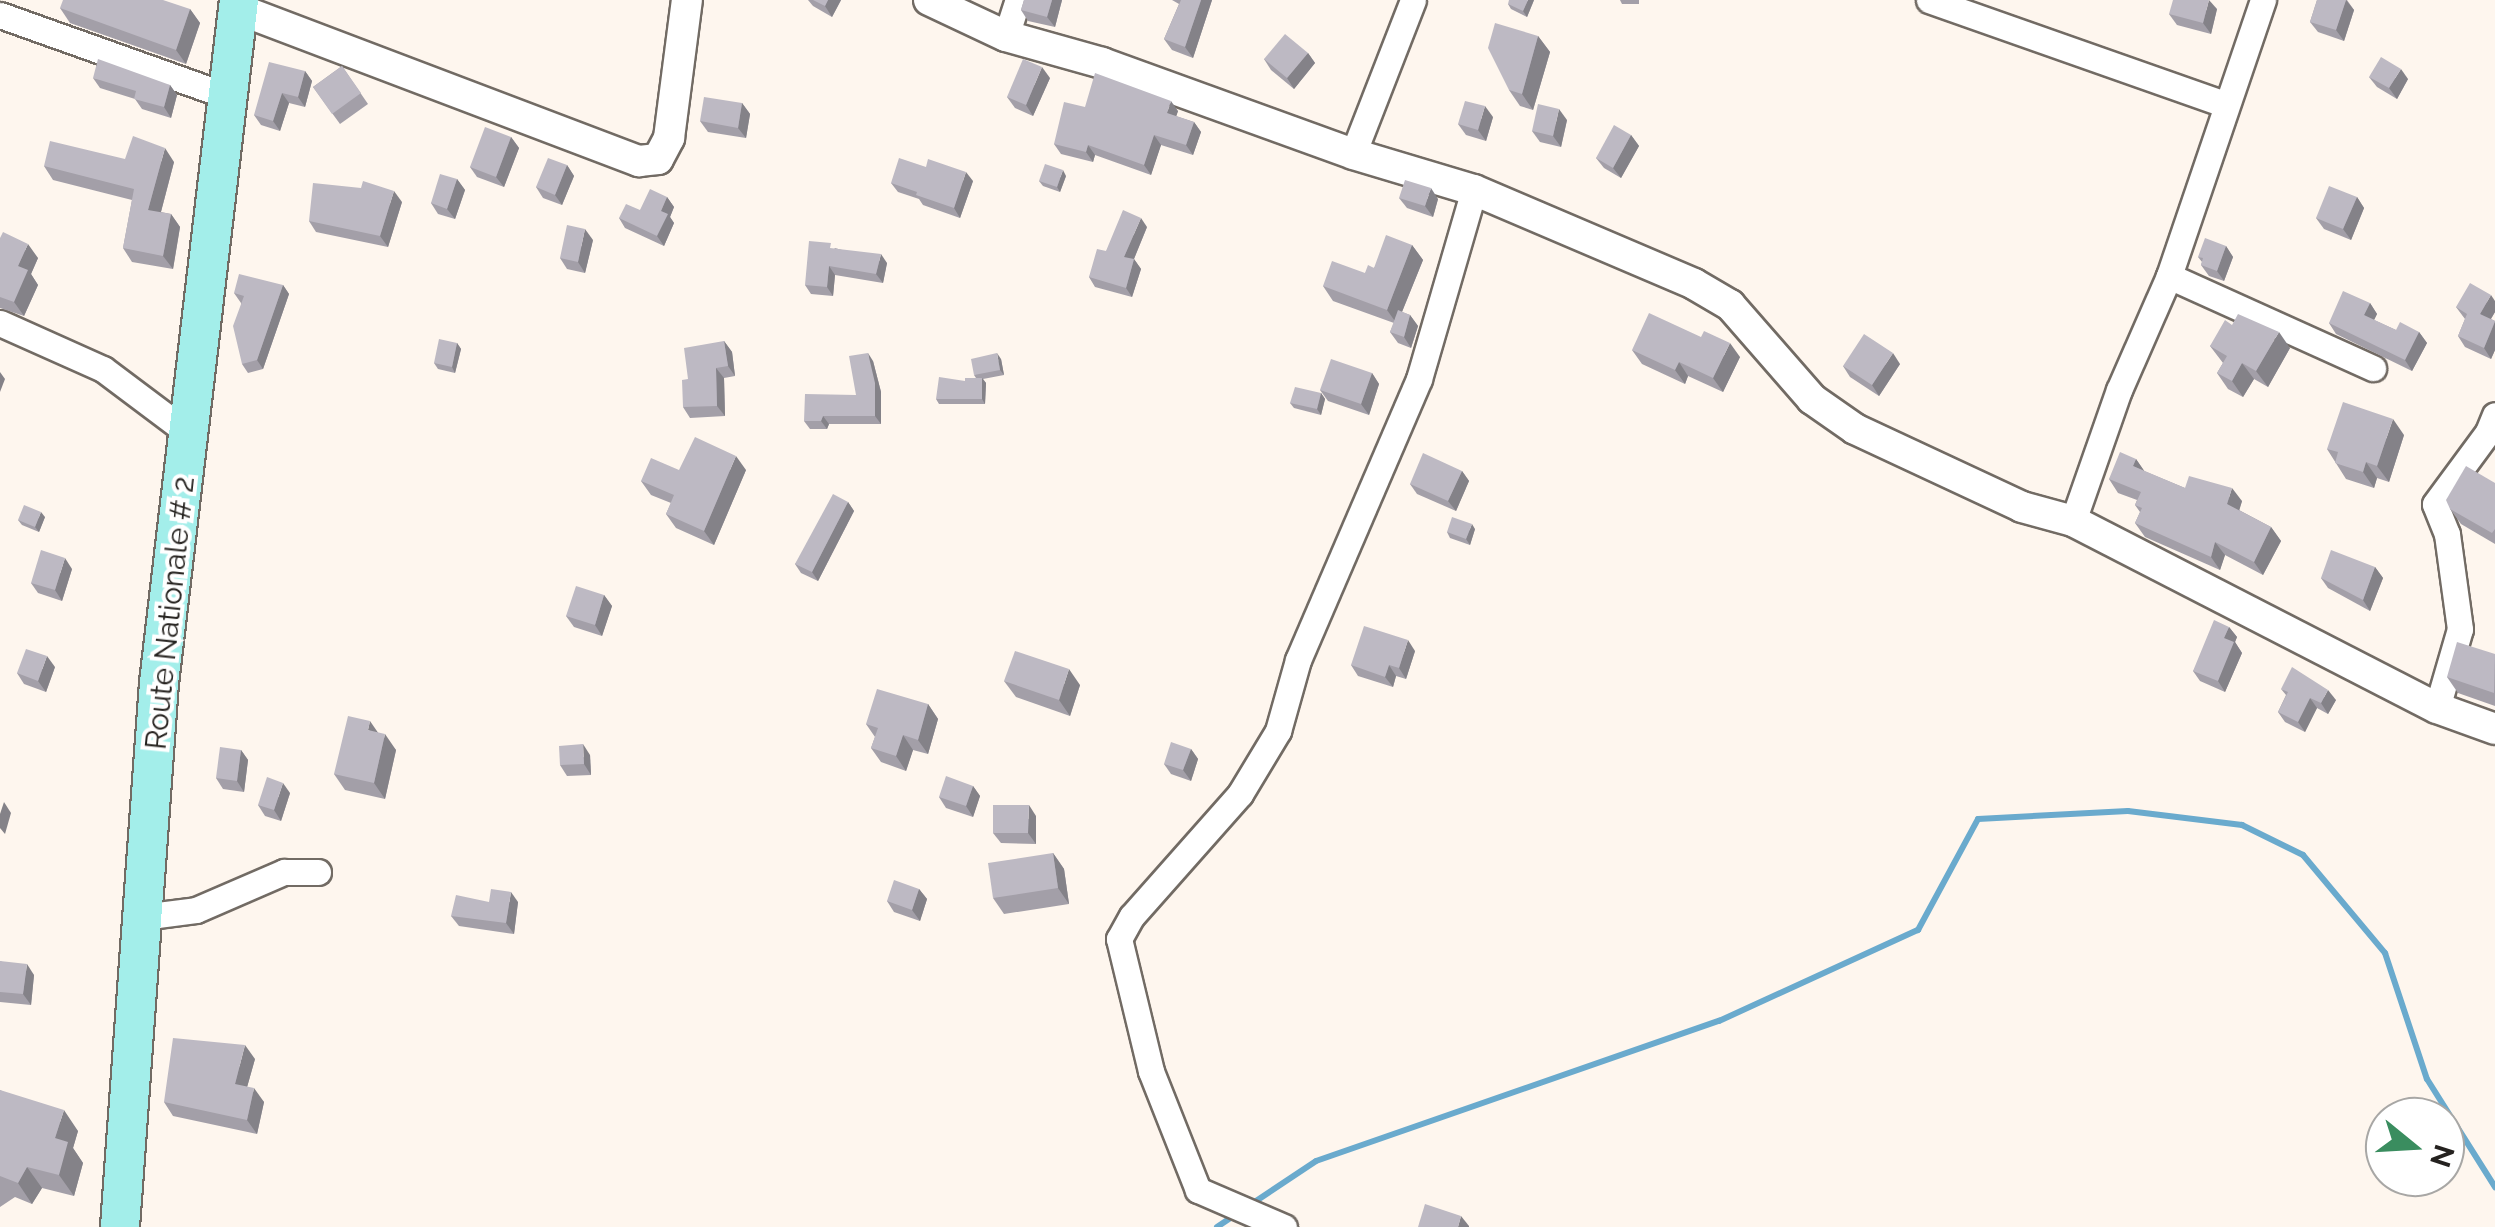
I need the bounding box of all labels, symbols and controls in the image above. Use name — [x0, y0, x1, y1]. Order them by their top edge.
street label: Route Nationale # 2 — [138, 475, 202, 751]
north arrow — [2365, 1097, 2465, 1197]
text: N — [2423, 1141, 2461, 1171]

